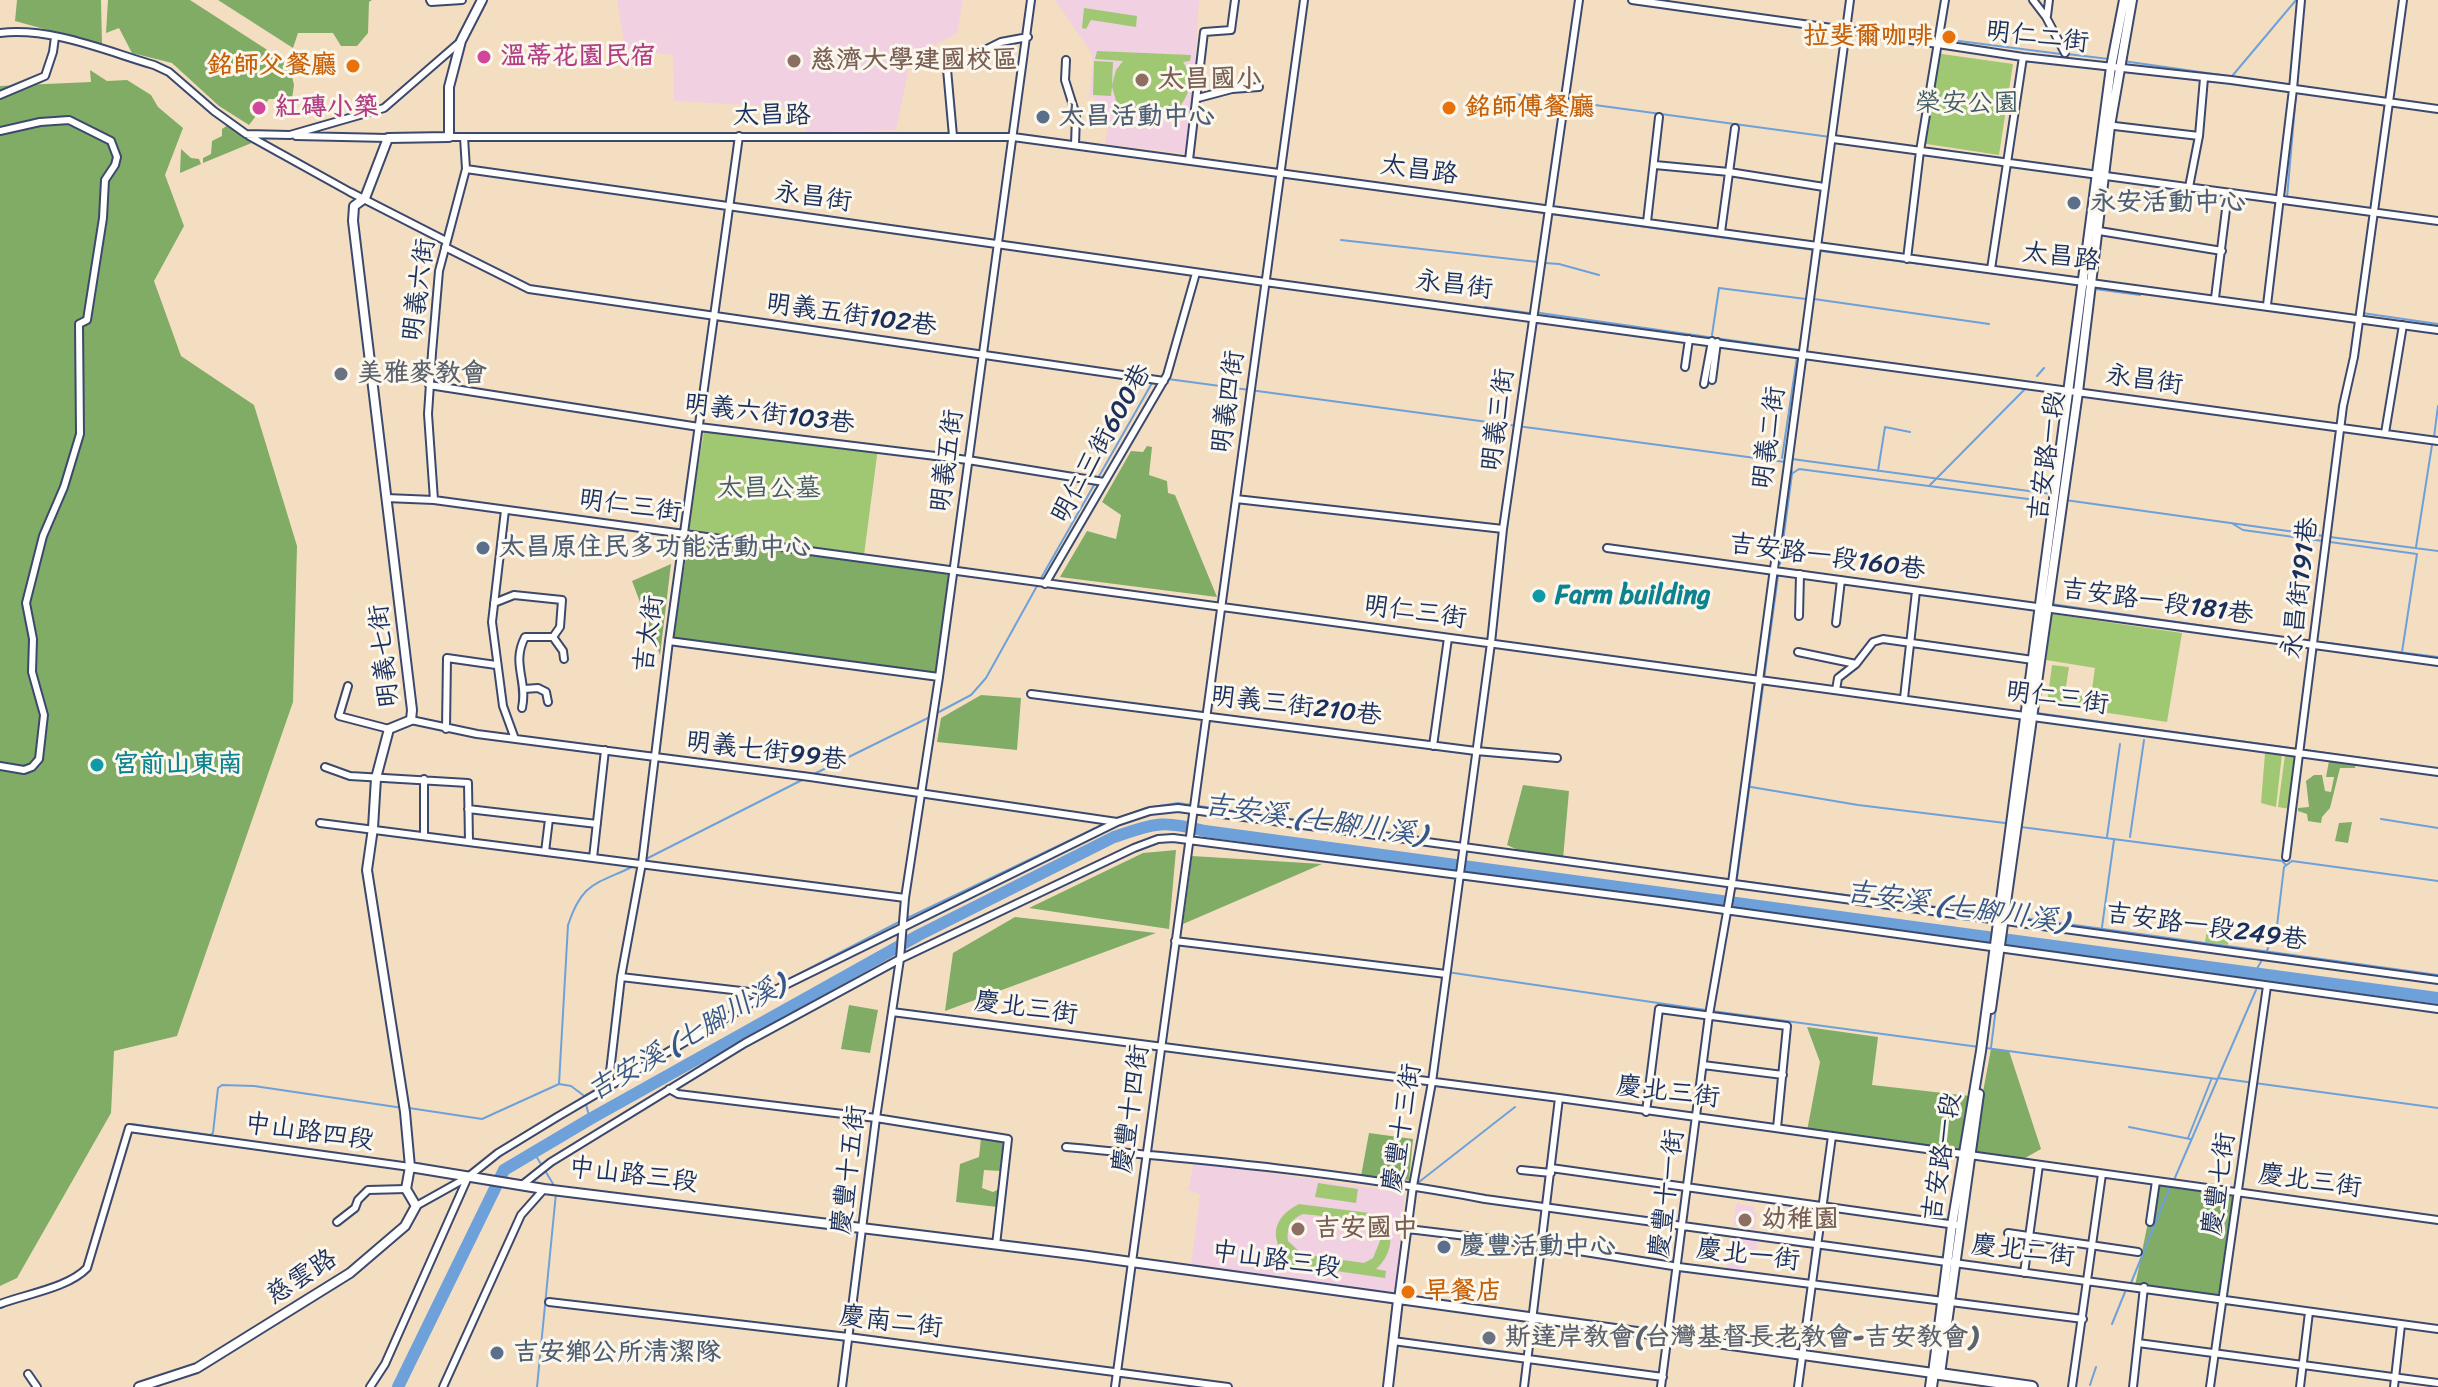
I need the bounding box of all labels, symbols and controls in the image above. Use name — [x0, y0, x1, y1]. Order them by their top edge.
street label: 明仁二街 — [1983, 16, 2091, 60]
place label: 拉斐爾咖啡 — [1803, 21, 1933, 53]
marker: 拉斐爾咖啡 — [1940, 28, 1958, 46]
place label: 溫蒂花園民宿 — [500, 41, 656, 73]
place label: 慈濟大學建國校區 — [810, 45, 1018, 77]
marker: 溫蒂花園民宿 — [475, 48, 493, 66]
place label: 銘師父餐廳 — [207, 50, 337, 82]
marker: 慈濟大學建國校區 — [785, 52, 803, 70]
marker: 銘師父餐廳 — [344, 57, 362, 75]
place label: 太昌國小 — [1158, 64, 1262, 96]
marker: 太昌國小 — [1133, 71, 1151, 89]
park label: 榮安公園 — [1915, 88, 2019, 120]
place label: 紅磚小築 — [275, 92, 379, 124]
place label: 銘師傅餐廳 — [1465, 92, 1595, 124]
marker: 紅磚小築 — [250, 99, 268, 117]
marker: 銘師傅餐廳 — [1440, 99, 1458, 117]
street label: 太昌路 — [733, 100, 811, 132]
place label: 太昌活動中心 — [1059, 101, 1215, 133]
marker: 太昌活動中心 — [1034, 108, 1052, 126]
street label: 太昌路 — [1378, 150, 1460, 192]
street label: 永昌街 — [772, 177, 854, 219]
place label: 永安活動中心 — [2090, 187, 2246, 219]
marker: 永安活動中心 — [2065, 194, 2083, 212]
street label: 明義六街 — [397, 236, 443, 344]
street label: 太昌路 — [2020, 238, 2102, 278]
street label: 永昌街 — [1413, 266, 1495, 306]
street label: 明義五街102巷 — [763, 289, 939, 343]
street label: 明義四街 — [1206, 348, 1252, 456]
place label: 美雅麥教會 — [357, 358, 487, 390]
street label: 明仁三街600巷 — [1045, 359, 1159, 529]
street label: 永昌街 — [2103, 360, 2185, 402]
marker: 美雅麥教會 — [332, 365, 350, 383]
street label: 明義三街 — [1476, 366, 1522, 474]
street label: 明義二街 — [1747, 384, 1793, 492]
street label: 明義六街103巷 — [682, 389, 856, 441]
street label: 吉安路一段 — [2024, 390, 2072, 524]
street label: 明義五街 — [925, 407, 971, 515]
park label: 太昌公墓 — [717, 473, 821, 505]
street label: 明仁三街 — [576, 484, 684, 530]
street label: 永昌街191巷 — [2277, 515, 2325, 661]
street label: 吉安路一段160巷 — [1727, 529, 1927, 587]
place label: 太昌原住民多功能活動中心 — [499, 532, 811, 564]
marker: 太昌原住民多功能活動中心 — [474, 539, 492, 557]
street label: 吉安路一段181巷 — [2059, 574, 2255, 632]
place label: Farm building — [1555, 580, 1710, 612]
marker: Farm building — [1530, 587, 1548, 605]
street label: 明仁三街 — [1361, 590, 1469, 636]
street label: 吉太街 — [629, 593, 671, 675]
street label: 明義七街 — [364, 603, 406, 709]
street label: 明仁三街 — [2003, 676, 2111, 722]
street label: 明義三街210巷 — [1208, 681, 1384, 733]
street label: 明義七街99巷 — [684, 727, 848, 777]
place label: 宮前山東南 — [113, 749, 243, 781]
marker: 宮前山東南 — [88, 756, 106, 774]
water label: 吉安溪 (七腳川溪) — [1201, 789, 1427, 853]
water label: 吉安溪 (七腳川溪) — [1843, 876, 2069, 940]
street label: 吉安路一段249巷 — [2103, 898, 2309, 958]
water label: 吉安溪 (七腳川溪) — [582, 969, 792, 1109]
street label: 慶北三街 — [972, 986, 1080, 1032]
street label: 慶豐十四街 — [1108, 1042, 1156, 1176]
street label: 慶豐十三街 — [1377, 1061, 1429, 1195]
street label: 慶北三街 — [1614, 1071, 1722, 1115]
street label: 吉安路一段 — [1917, 1090, 1969, 1224]
street label: 慶豐十五街 — [827, 1104, 873, 1236]
street label: 中山路四段 — [242, 1109, 376, 1157]
street label: 慶豐十一街 — [1645, 1128, 1691, 1260]
street label: 慶豐七街 — [2197, 1130, 2243, 1238]
street label: 中山路三段 — [567, 1153, 699, 1199]
street label: 慶北三街 — [2256, 1159, 2364, 1205]
place label: 幼稚園 — [1761, 1204, 1839, 1236]
marker: 幼稚園 — [1736, 1211, 1754, 1229]
place label: 吉安國中 — [1314, 1213, 1418, 1245]
marker: 吉安國中 — [1289, 1220, 1307, 1238]
street label: 慶北二街 — [1969, 1230, 2077, 1274]
place label: 慶豐活動中心 — [1460, 1231, 1616, 1263]
street label: 慶北一街 — [1694, 1234, 1802, 1278]
street label: 中山路三段 — [1209, 1237, 1343, 1285]
marker: 慶豐活動中心 — [1435, 1238, 1453, 1256]
street label: 慈雲路 — [261, 1244, 343, 1312]
place label: 早餐店 — [1424, 1276, 1502, 1308]
marker: 早餐店 — [1399, 1283, 1417, 1301]
street label: 慶南二街 — [837, 1301, 945, 1345]
place label: 斯達岸教會(台灣基督長老教會-吉安教會) — [1505, 1322, 1977, 1354]
marker: 斯達岸教會(台灣基督長老教會-吉安教會) — [1480, 1329, 1498, 1347]
place label: 吉安鄉公所清潔隊 — [513, 1337, 721, 1369]
marker: 吉安鄉公所清潔隊 — [488, 1344, 506, 1362]

